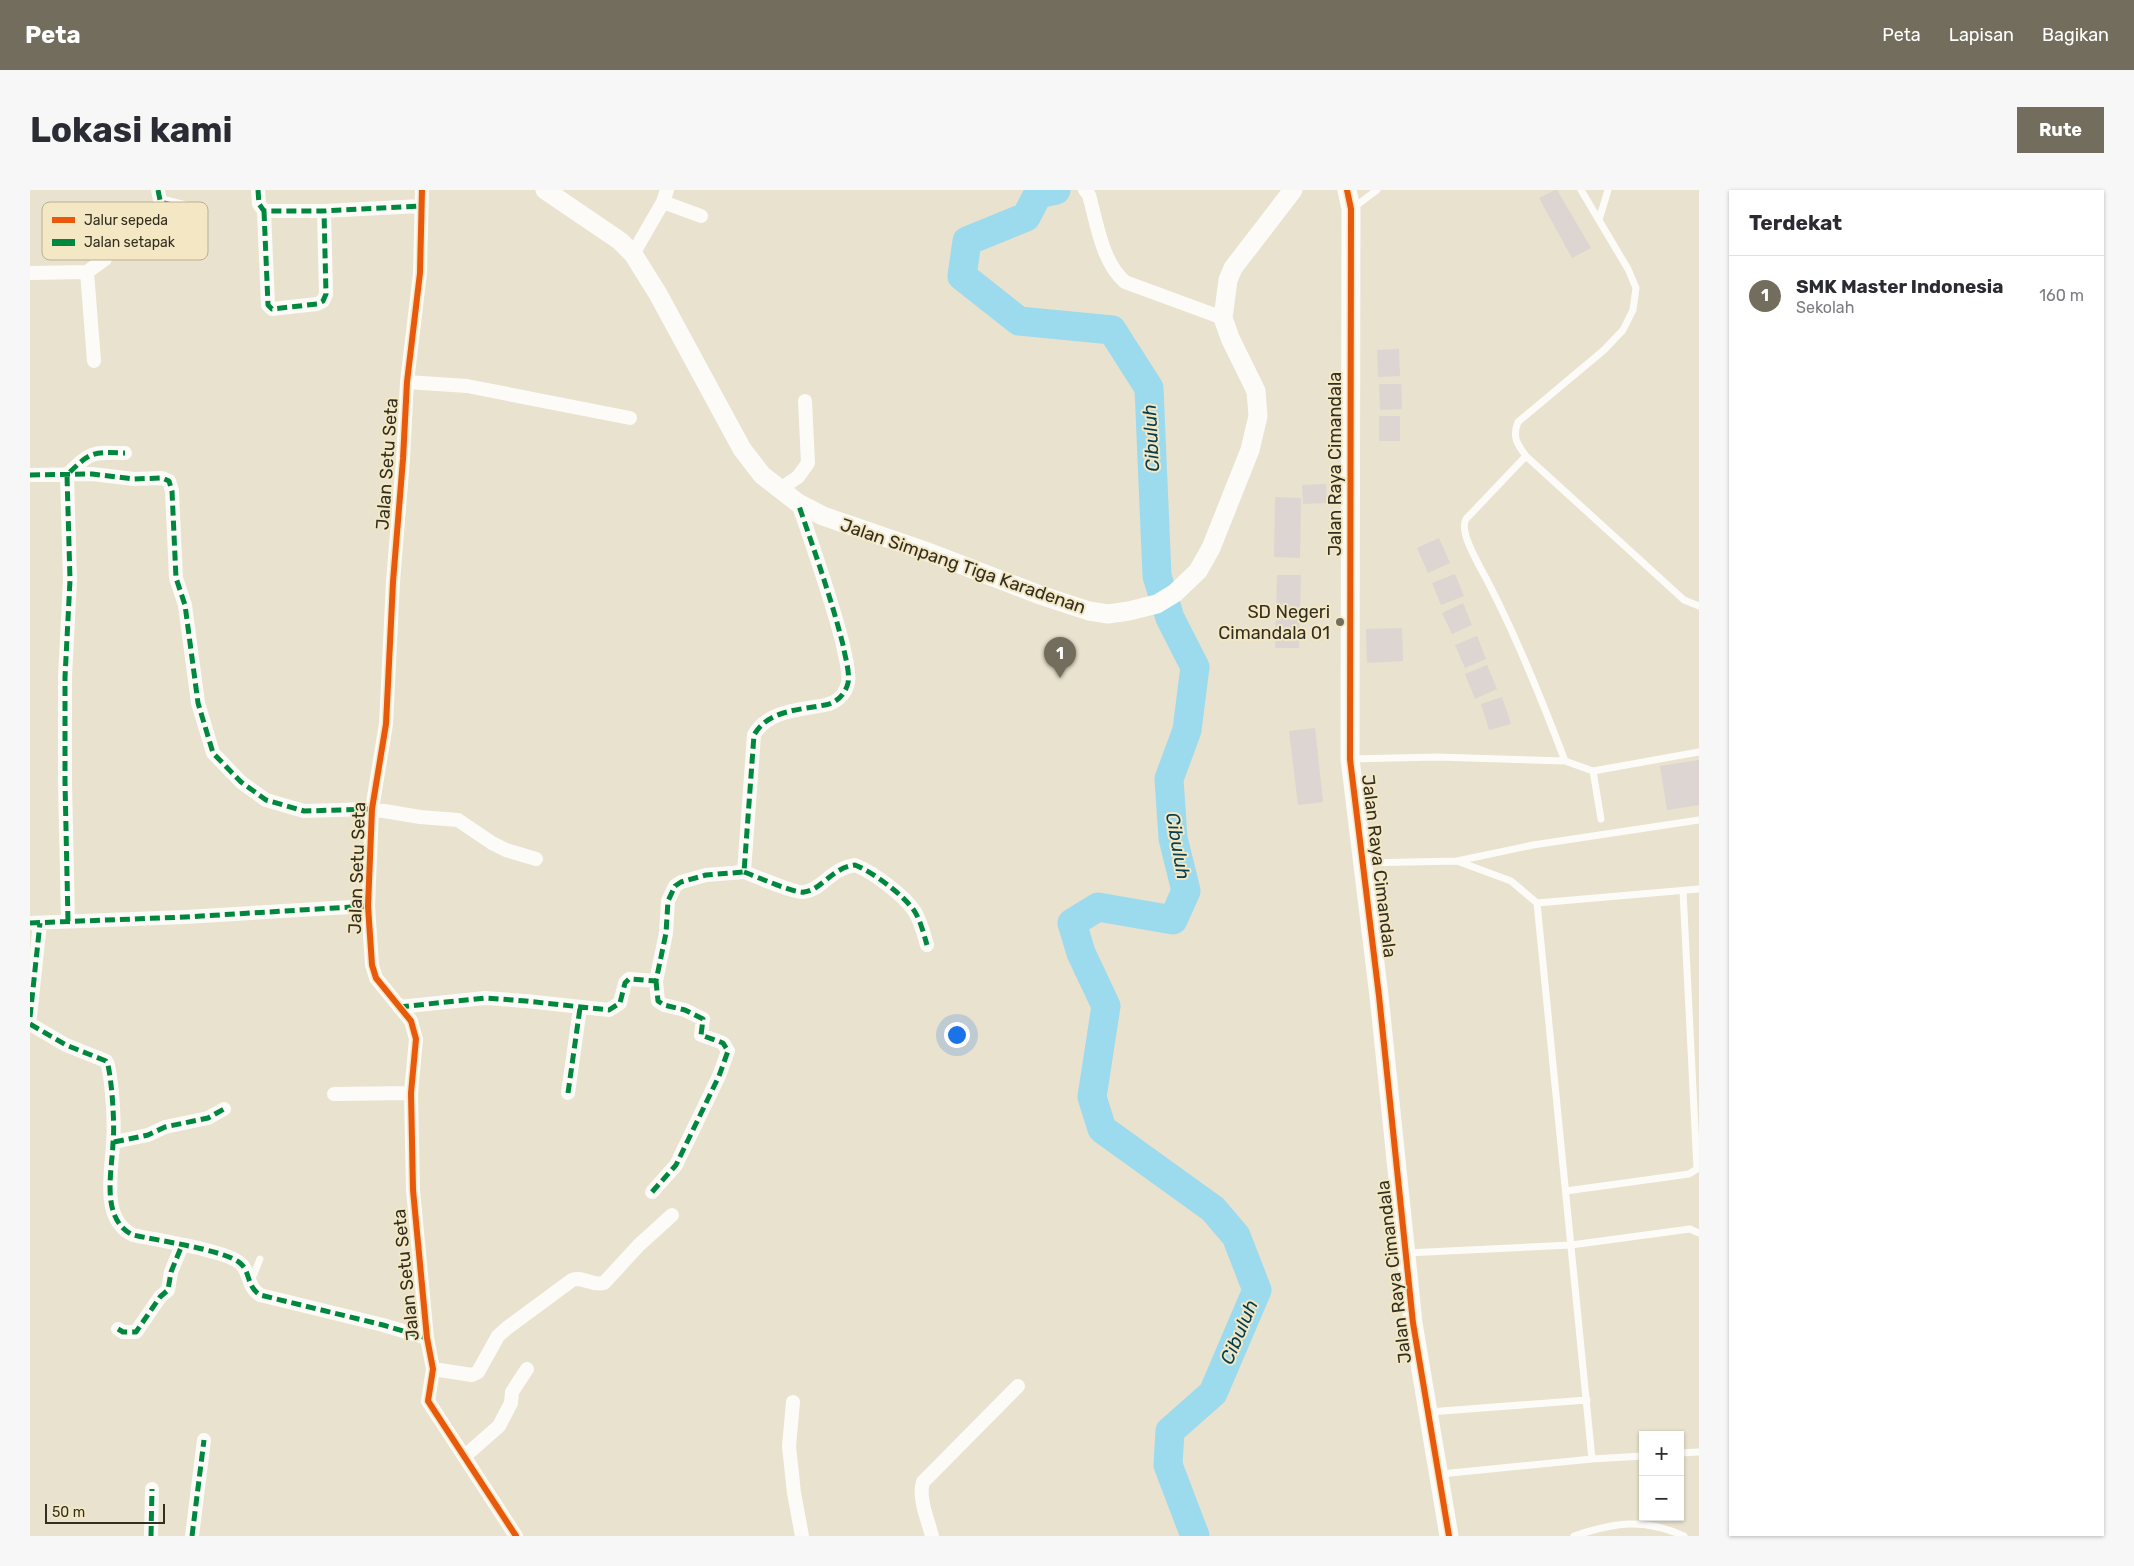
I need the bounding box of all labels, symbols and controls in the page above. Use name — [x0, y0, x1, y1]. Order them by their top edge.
text: Peta — [25, 21, 81, 49]
text: Peta — [1882, 24, 1921, 46]
text: Lapisan — [1949, 24, 2014, 46]
text: Bagikan — [2042, 24, 2109, 46]
button: Rute — [2017, 107, 2104, 153]
text: Lokasi kami — [30, 109, 233, 151]
legend — [42, 202, 208, 260]
text: Terdekat — [1749, 210, 1842, 235]
text: Jalur sepeda — [84, 212, 168, 229]
text: Jalan setapak — [84, 234, 176, 251]
text: SMK Master Indonesia — [1796, 275, 2003, 298]
text: 1 — [1761, 286, 1769, 305]
text: 160 m — [2039, 286, 2084, 305]
text: Sekolah — [1796, 298, 1854, 317]
street label: Jalan Raya Cimandala — [1324, 372, 1346, 556]
street label: Jalan Setu Seta — [371, 397, 403, 531]
water label: Cibuluh — [1138, 404, 1164, 472]
street label: Jalan Simpang Tiga Karadenan — [837, 514, 1089, 618]
place label: SD Negeri Cimandala 01 — [1218, 601, 1330, 644]
marker: SD Negeri Cimandala 01 — [1334, 616, 1346, 628]
pin: 1 — [1044, 637, 1076, 678]
street label: Jalan Raya Cimandala — [1357, 773, 1401, 959]
street label: Jalan Setu Seta — [344, 801, 370, 935]
water label: Cibuluh — [1161, 811, 1195, 881]
your location — [944, 1022, 970, 1048]
street label: Jalan Raya Cimandala — [1372, 1179, 1416, 1365]
street label: Jalan Setu Seta — [388, 1208, 424, 1342]
water label: Cibuluh — [1215, 1296, 1263, 1368]
map controls — [1639, 1431, 1684, 1521]
button: + — [1639, 1431, 1684, 1476]
button: − — [1639, 1476, 1684, 1521]
scale bar — [45, 1501, 165, 1524]
text: 50 m — [52, 1504, 85, 1521]

